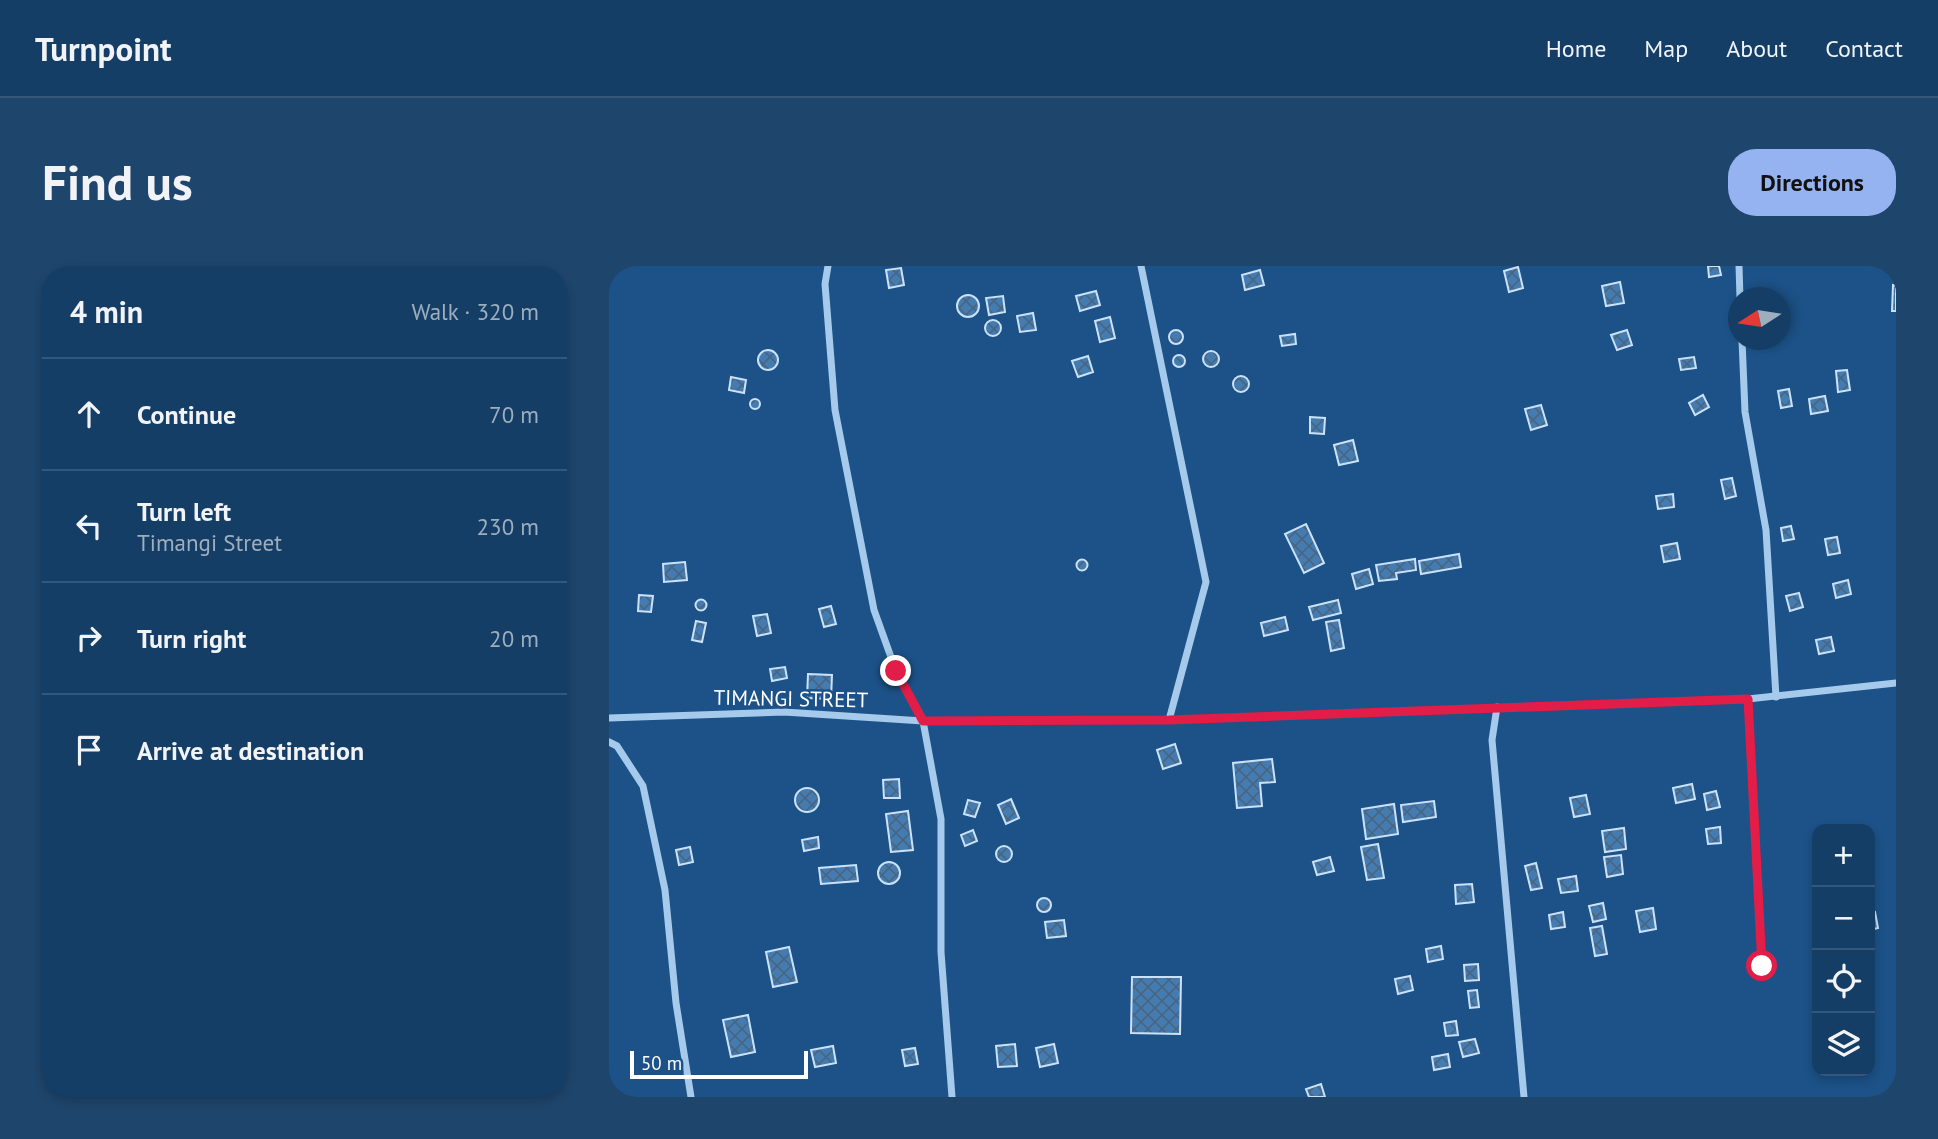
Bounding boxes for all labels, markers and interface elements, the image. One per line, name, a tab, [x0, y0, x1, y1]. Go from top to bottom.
text: Turnpoint	[35, 27, 172, 70]
text: Home	[1546, 33, 1606, 64]
text: Map	[1644, 33, 1688, 64]
text: About	[1726, 33, 1787, 64]
text: Contact	[1825, 33, 1903, 64]
button: Directions	[1728, 149, 1896, 216]
text: Find us	[42, 150, 193, 214]
north arrow	[1728, 287, 1791, 350]
text: 4 min	[70, 292, 143, 331]
text: Walk · 320 m	[412, 297, 539, 326]
icon: ahead	[70, 395, 108, 433]
text: Continue	[137, 398, 236, 431]
text: 70 m	[489, 400, 539, 429]
text: Turn left	[137, 495, 231, 528]
icon: left	[70, 507, 108, 545]
text: 230 m	[477, 512, 539, 541]
text: Timangi Street	[137, 528, 282, 557]
icon: right	[70, 619, 108, 657]
text: Turn right	[137, 622, 246, 655]
text: 20 m	[489, 624, 539, 653]
route end	[880, 655, 911, 686]
street label: TIMANGI STREET	[713, 684, 869, 713]
icon: arrive	[70, 731, 108, 769]
text: Arrive at destination	[137, 734, 364, 767]
map controls	[1812, 824, 1875, 1076]
button: +	[1812, 824, 1875, 887]
button: −	[1812, 887, 1875, 950]
route start	[1746, 950, 1777, 981]
button: locate	[1812, 950, 1875, 1013]
button: layers	[1812, 1013, 1875, 1076]
scale bar	[630, 1048, 809, 1080]
text: 50 m	[641, 1051, 682, 1075]

